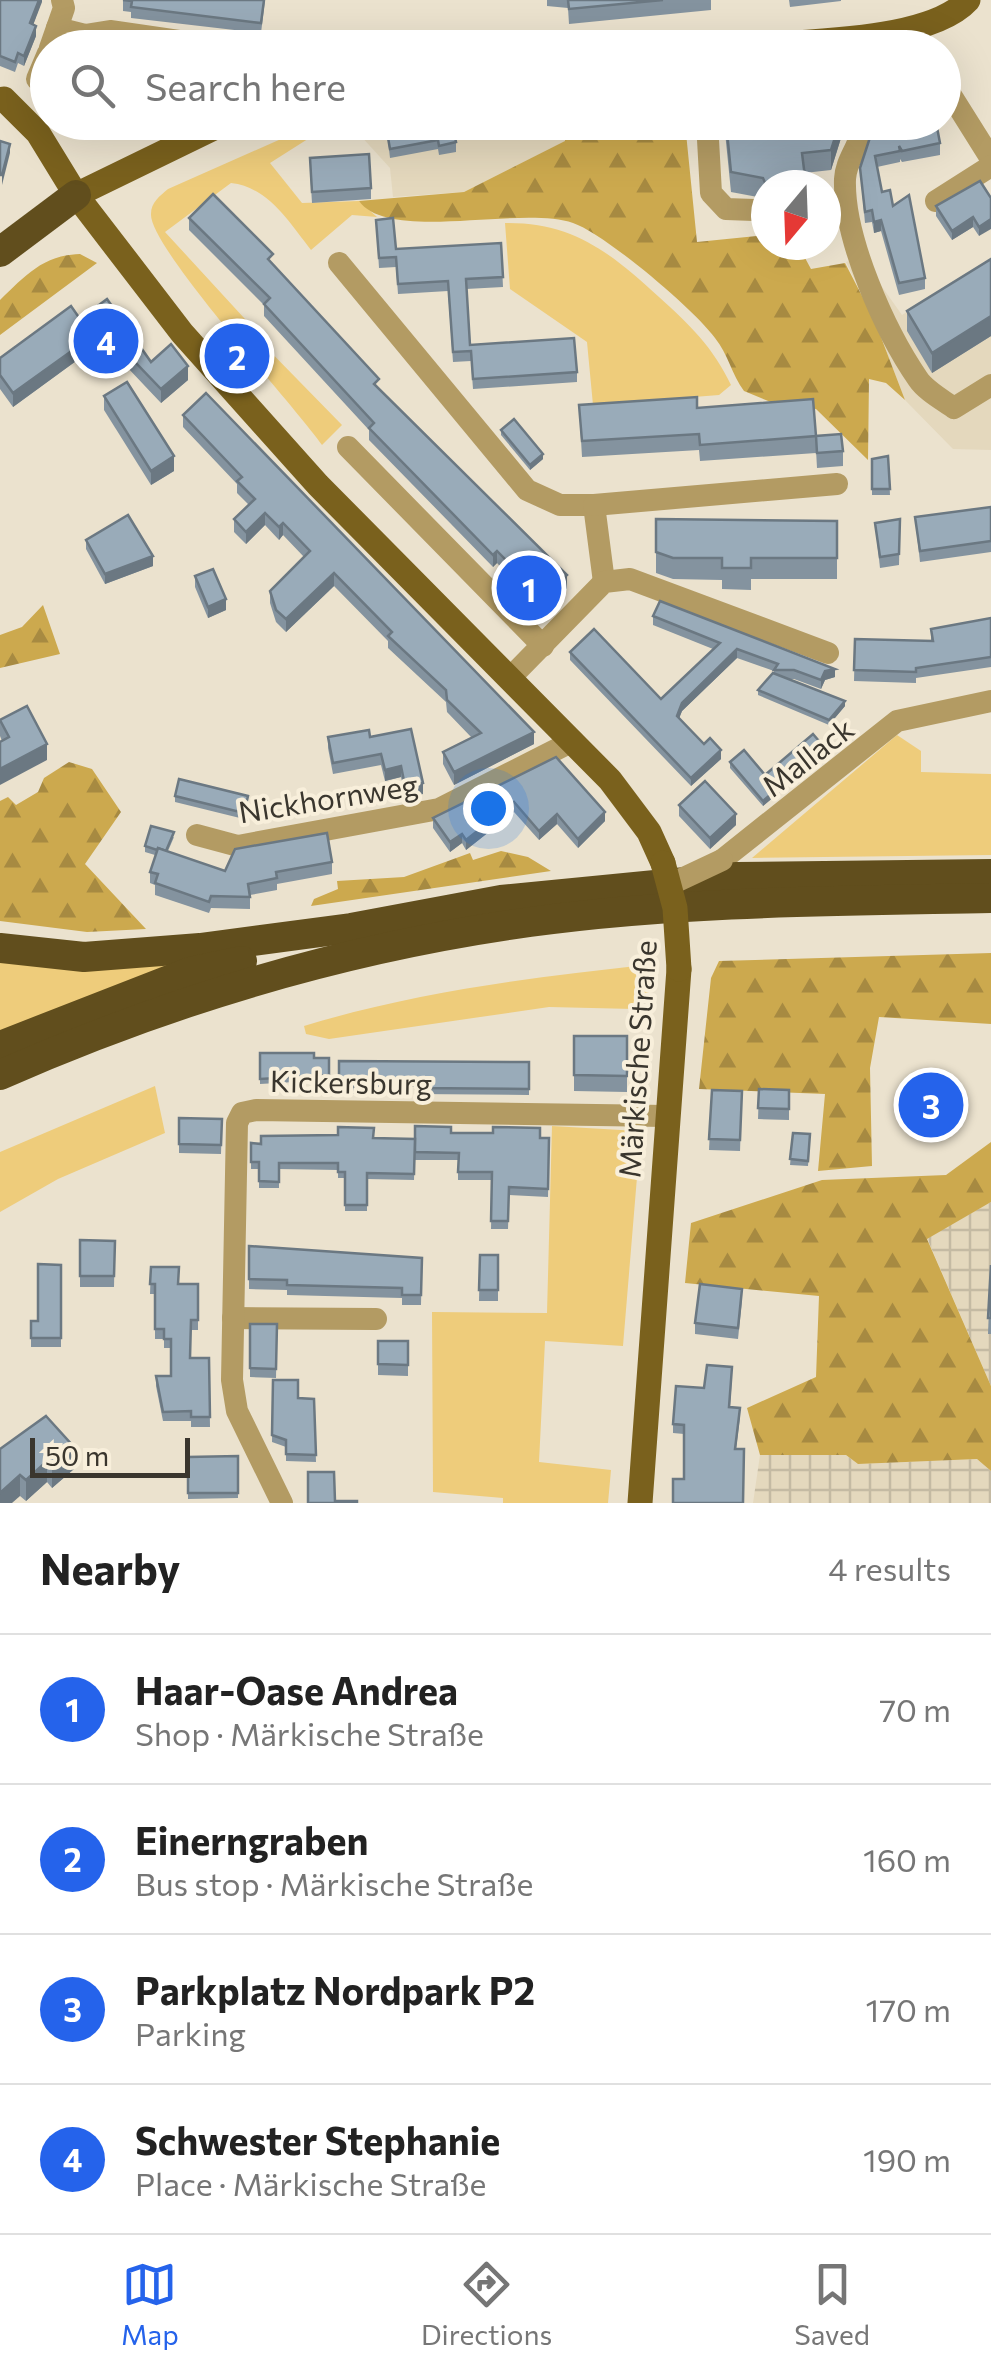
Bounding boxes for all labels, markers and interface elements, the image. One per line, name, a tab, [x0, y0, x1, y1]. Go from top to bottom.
search box	[30, 30, 961, 140]
icon: search	[65, 58, 120, 113]
text: Search here	[145, 62, 346, 109]
north arrow	[751, 170, 841, 260]
pin: 4	[74, 304, 138, 378]
pin: 2	[204, 318, 270, 394]
pin: 1	[496, 550, 562, 626]
street label: Mallack	[754, 709, 860, 803]
street label: Nickhornweg	[236, 765, 420, 829]
your location	[463, 783, 514, 834]
street label: Märkische Straße	[609, 939, 663, 1179]
street label: Kickersburg	[270, 1061, 432, 1101]
pin: 3	[898, 1068, 964, 1142]
scale bar	[30, 1433, 190, 1478]
text: 50 m	[45, 1438, 109, 1472]
text: Nearby	[40, 1542, 180, 1594]
text: 4 results	[828, 1548, 951, 1588]
text: Haar-Oase Andrea	[135, 1666, 458, 1713]
text: 1	[65, 1689, 80, 1729]
text: 70 m	[879, 1689, 951, 1729]
text: Shop · Märkische Straße	[135, 1713, 484, 1753]
text: Einerngraben	[135, 1816, 369, 1863]
text: 2	[63, 1839, 82, 1879]
text: 160 m	[863, 1839, 951, 1879]
text: Bus stop · Märkische Straße	[135, 1863, 533, 1903]
text: Parkplatz Nordpark P2	[135, 1966, 535, 2013]
text: 3	[63, 1989, 82, 2029]
text: 170 m	[866, 1989, 951, 2029]
text: Parking	[135, 2013, 246, 2053]
text: Schwester Stephanie	[135, 2116, 500, 2163]
text: 4	[63, 2139, 82, 2179]
text: 190 m	[863, 2139, 951, 2179]
text: Place · Märkische Straße	[135, 2163, 487, 2203]
tab: Map	[121, 2257, 179, 2351]
tab: Directions	[421, 2257, 552, 2351]
tab: Saved	[794, 2257, 870, 2351]

